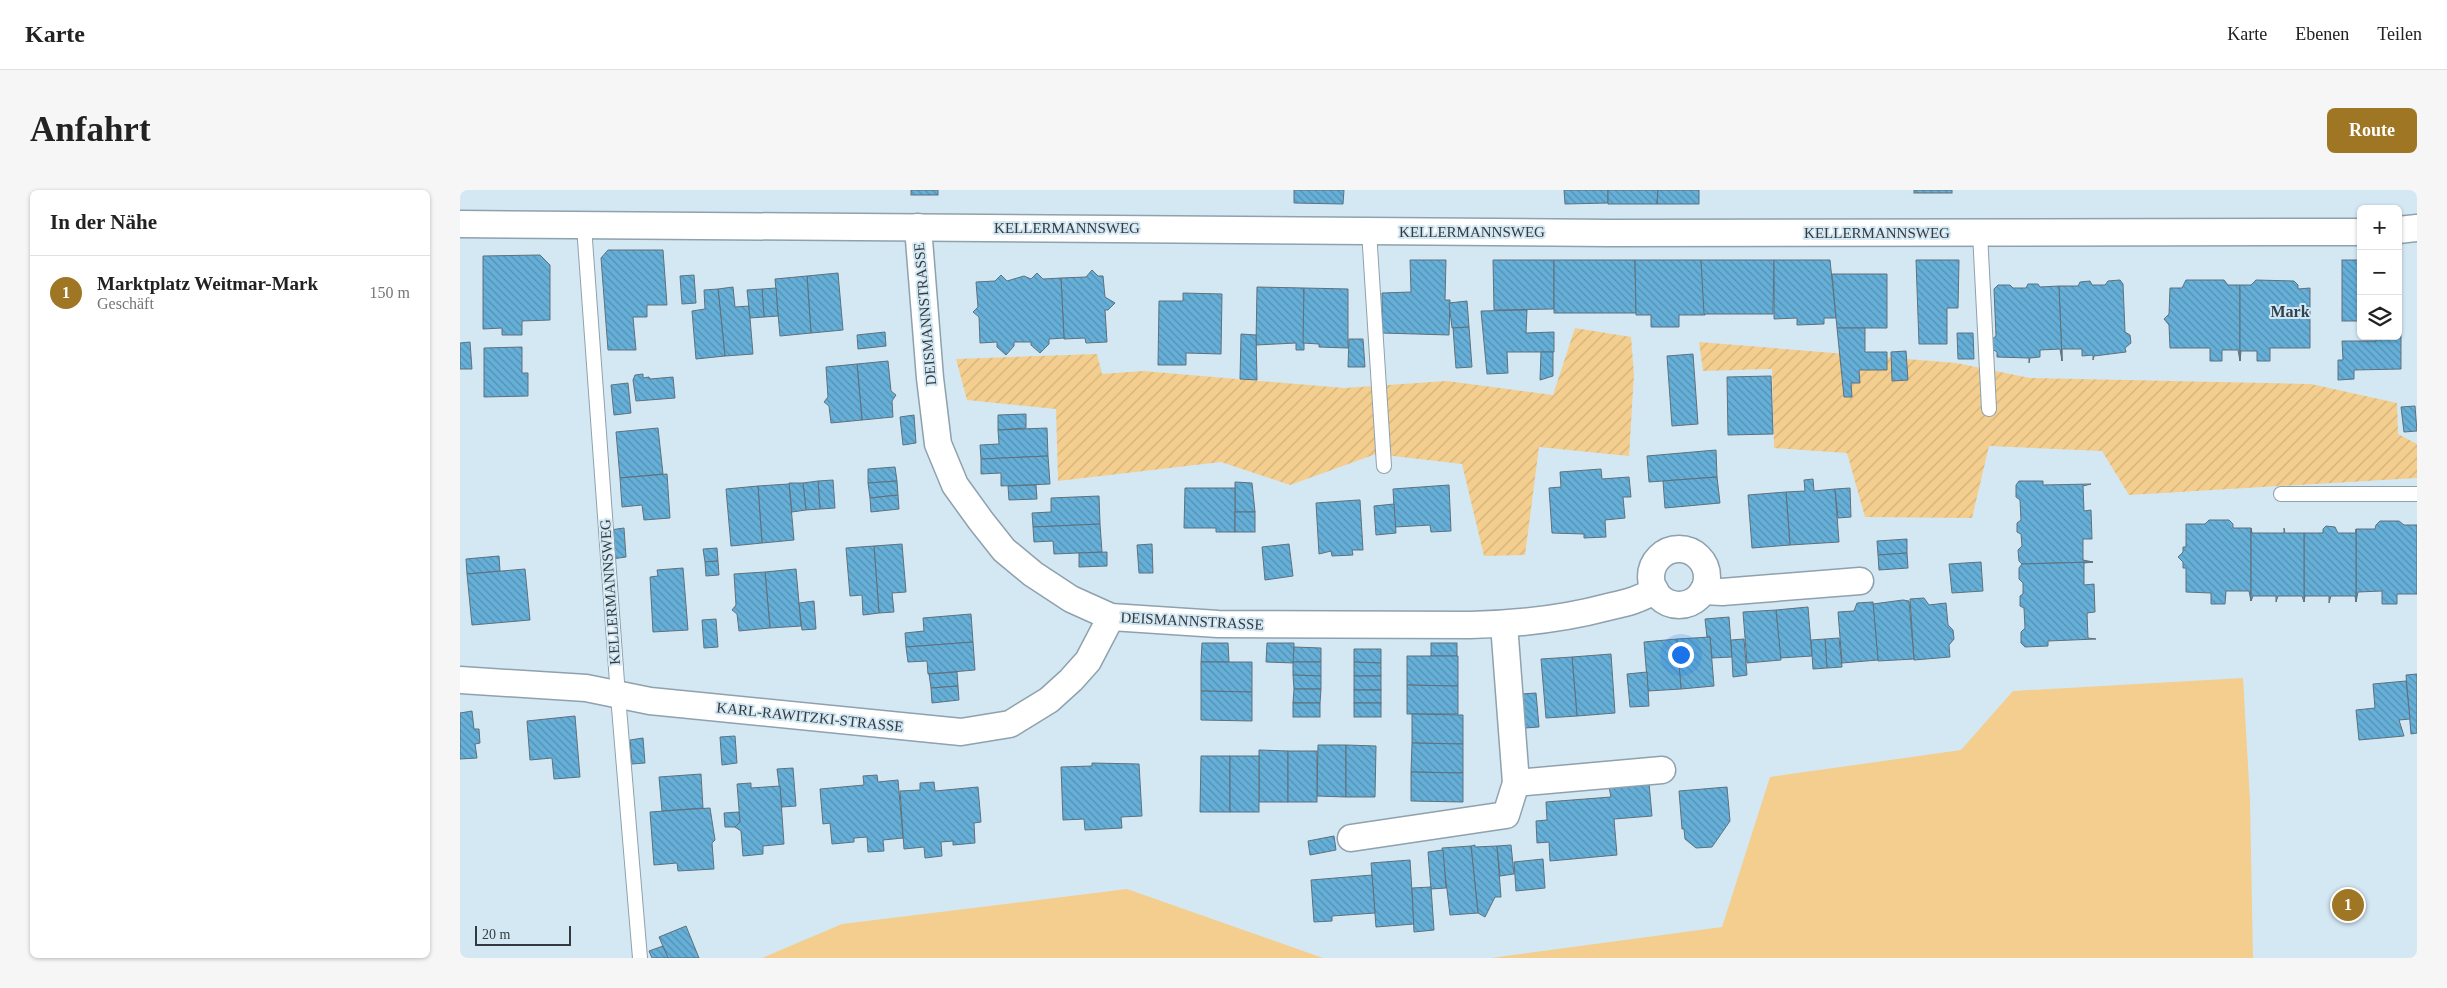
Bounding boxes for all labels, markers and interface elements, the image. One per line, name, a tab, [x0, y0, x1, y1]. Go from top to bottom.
text: Karte	[25, 21, 85, 47]
text: Karte	[2227, 24, 2267, 44]
text: Ebenen	[2295, 24, 2349, 44]
text: Teilen	[2377, 24, 2422, 44]
button: Route	[2327, 108, 2417, 153]
text: Anfahrt	[30, 110, 151, 149]
map controls	[2357, 205, 2402, 340]
button: +	[2357, 205, 2402, 250]
text: In der Nähe	[50, 210, 157, 234]
street label: KELLERMANNSWEG	[994, 220, 1140, 236]
street label: KELLERMANNSWEG	[1399, 224, 1545, 240]
street label: KELLERMANNSWEG	[1804, 225, 1950, 241]
street label: DEISMANNSTRASSE	[911, 242, 939, 386]
button: −	[2357, 250, 2402, 295]
text: Marktplatz Weitmar-Mark	[97, 273, 318, 294]
text: 1	[62, 284, 70, 301]
text: 150 m	[370, 284, 410, 301]
text: Geschäft	[97, 295, 154, 312]
button: layers	[2357, 295, 2402, 340]
district label: Mark	[2270, 303, 2310, 320]
street label: KELLERMANNSWEG	[597, 519, 623, 665]
street label: DEISMANNSTRASSE	[1120, 609, 1264, 633]
your location	[1668, 642, 1694, 668]
street label: KARL-RAWITZKI-STRASSE	[716, 699, 904, 735]
pin: 1	[2332, 886, 2364, 924]
scale bar	[475, 923, 571, 946]
text: 20 m	[482, 927, 510, 942]

